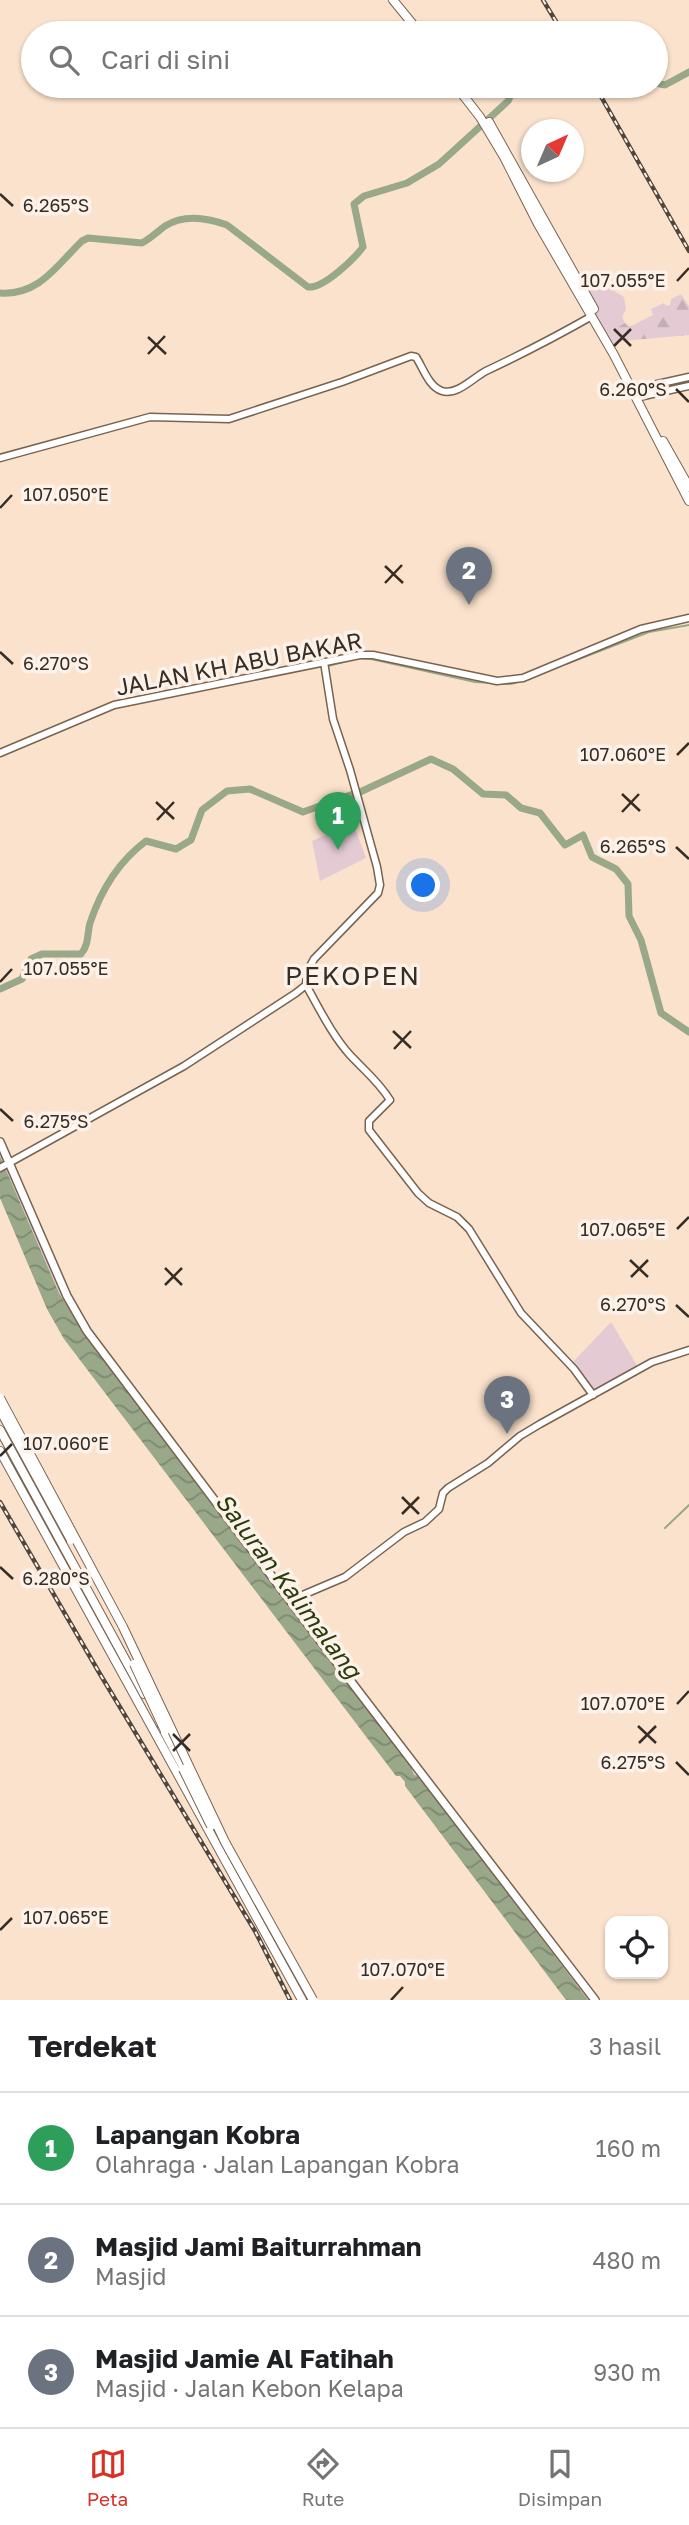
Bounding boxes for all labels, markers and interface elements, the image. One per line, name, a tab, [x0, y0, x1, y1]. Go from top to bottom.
search box	[21, 21, 668, 98]
icon: search	[45, 41, 83, 79]
text: Cari di sini	[101, 44, 230, 75]
north arrow	[521, 119, 584, 182]
text: 6.265°S	[23, 194, 89, 216]
text: 107.055°E	[581, 269, 665, 291]
text: 6.260°S	[599, 378, 667, 400]
text: 107.050°E	[23, 483, 109, 505]
pin: 2	[446, 547, 492, 605]
street label: JALAN KH ABU BAKAR	[113, 625, 364, 701]
text: 6.270°S	[23, 652, 89, 674]
text: 107.060°E	[580, 743, 666, 765]
pin: 1	[315, 792, 361, 850]
text: 6.265°S	[600, 835, 666, 857]
your location	[406, 868, 440, 902]
text: 107.055°E	[24, 957, 108, 979]
district label: PEKOPEN	[285, 960, 421, 991]
text: 6.275°S	[23, 1110, 89, 1132]
text: 107.065°E	[580, 1218, 666, 1240]
text: 6.270°S	[600, 1293, 666, 1315]
pin: 3	[484, 1376, 530, 1434]
text: 107.060°E	[23, 1432, 109, 1454]
water label: Saluran Kalimalang	[209, 1487, 370, 1686]
text: 6.280°S	[22, 1567, 90, 1589]
text: 107.070°E	[581, 1692, 665, 1714]
text: 6.275°S	[600, 1751, 666, 1773]
text: 107.065°E	[23, 1906, 109, 1928]
map controls	[605, 1916, 668, 1979]
button: locate	[605, 1916, 668, 1979]
text: 107.070°E	[361, 1958, 445, 1980]
text: Terdekat	[28, 2028, 157, 2064]
text: 3 hasil	[589, 2032, 661, 2060]
text: Lapangan Kobra	[95, 2119, 300, 2150]
text: 1	[45, 2134, 57, 2162]
text: 160 m	[596, 2134, 661, 2162]
text: Olahraga · Jalan Lapangan Kobra	[95, 2150, 460, 2178]
text: Masjid Jami Baiturrahman	[95, 2231, 421, 2262]
text: 2	[44, 2246, 58, 2274]
text: 480 m	[593, 2246, 661, 2274]
text: Masjid	[95, 2262, 166, 2290]
text: Masjid Jamie Al Fatihah	[95, 2343, 394, 2374]
text: 3	[44, 2358, 58, 2386]
text: 930 m	[593, 2358, 661, 2386]
text: Masjid · Jalan Kebon Kelapa	[95, 2374, 404, 2402]
tab: Peta	[87, 2445, 128, 2510]
tab: Rute	[302, 2445, 344, 2510]
tab: Disimpan	[518, 2445, 602, 2510]

